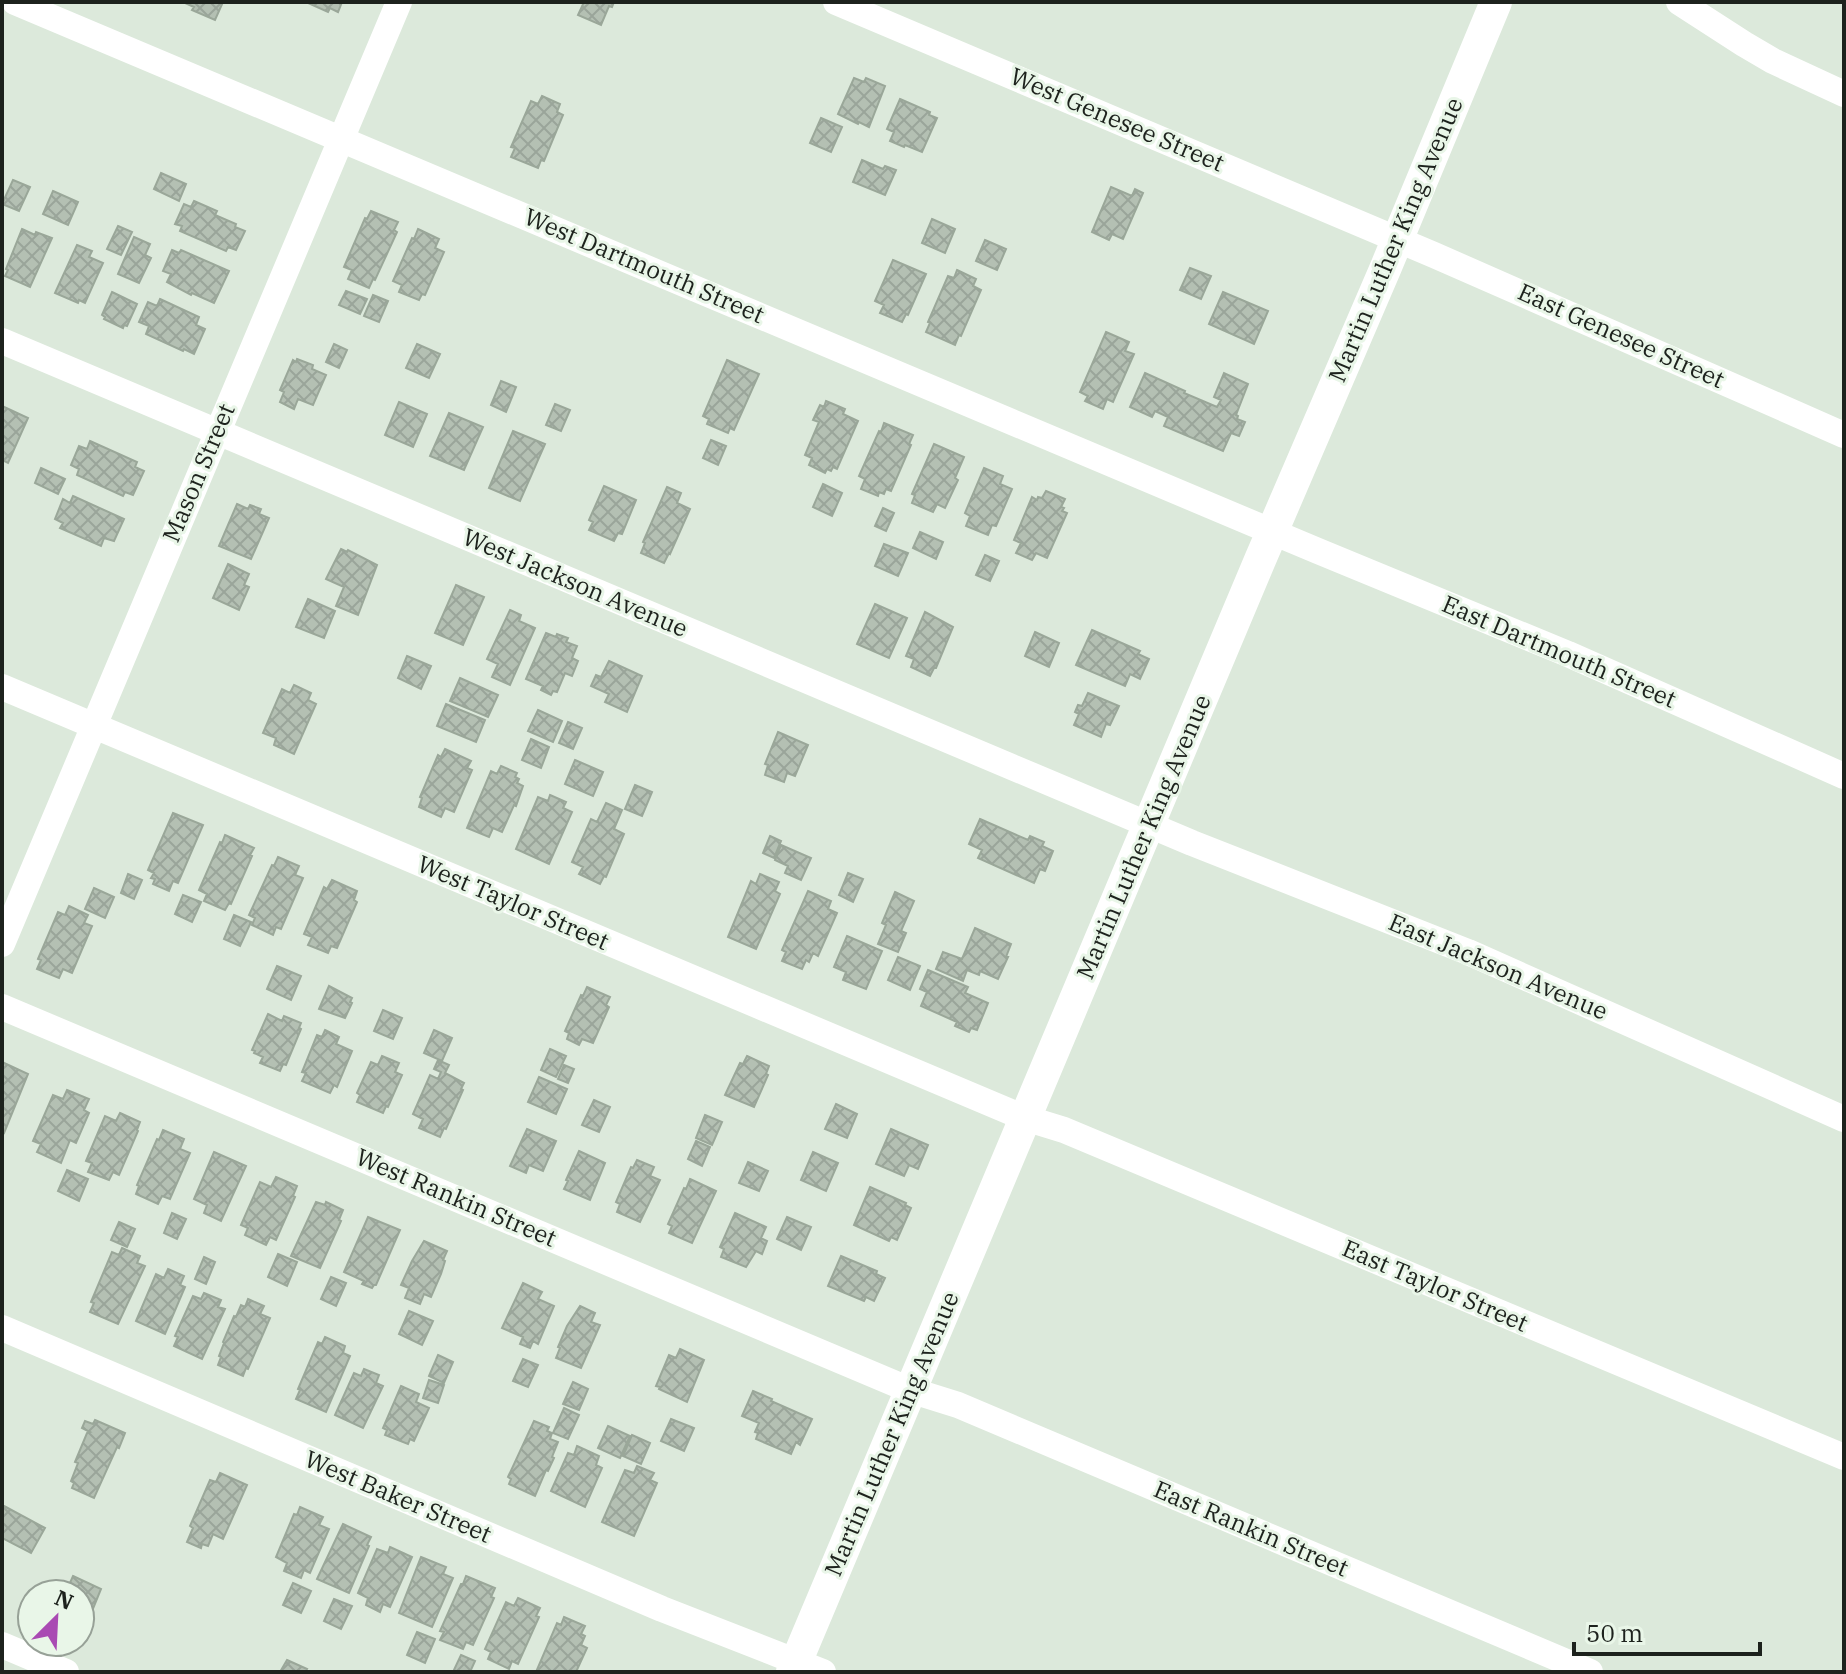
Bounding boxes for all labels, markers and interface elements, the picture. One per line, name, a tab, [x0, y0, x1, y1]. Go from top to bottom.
street label: West Genesee Street	[1006, 60, 1229, 179]
street label: Martin Luther King Avenue	[1321, 92, 1470, 387]
street label: West Dartmouth Street	[520, 200, 769, 330]
street label: East Genesee Street	[1513, 275, 1730, 395]
street label: Mason Street	[155, 398, 242, 547]
street label: West Jackson Avenue	[458, 520, 693, 644]
street label: East Dartmouth Street	[1438, 587, 1681, 715]
street label: Martin Luther King Avenue	[1069, 689, 1218, 984]
street label: West Taylor Street	[413, 847, 614, 957]
street label: East Jackson Avenue	[1384, 905, 1613, 1027]
street label: West Rankin Street	[351, 1140, 562, 1254]
street label: East Taylor Street	[1338, 1232, 1533, 1339]
street label: Martin Luther King Avenue	[817, 1286, 966, 1581]
street label: West Baker Street	[300, 1442, 497, 1550]
street label: East Rankin Street	[1149, 1473, 1354, 1584]
north arrow	[16, 1578, 96, 1658]
text: N	[50, 1582, 78, 1616]
scale bar	[1574, 1606, 1760, 1656]
text: 50 m	[1586, 1617, 1643, 1649]

